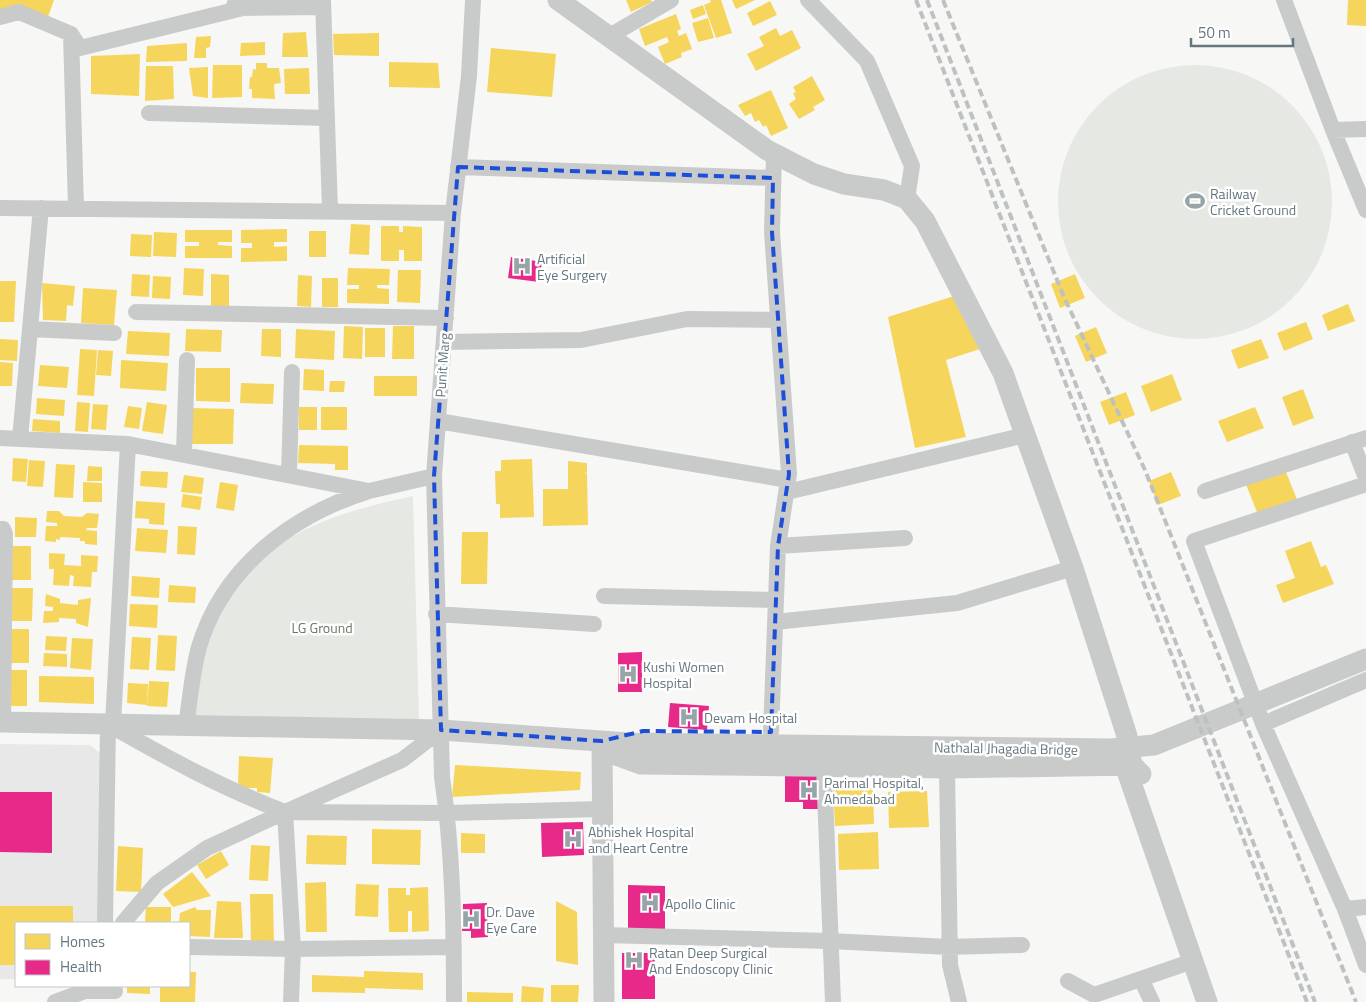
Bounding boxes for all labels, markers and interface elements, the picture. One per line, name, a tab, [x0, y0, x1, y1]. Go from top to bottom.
scale bar	[1191, 15, 1294, 47]
text: 50 m	[1198, 21, 1231, 44]
place label: Railway Cricket Ground	[1210, 183, 1296, 220]
sports icon: Railway Cricket Ground	[1184, 190, 1206, 212]
place label: Artificial Eye Surgery	[537, 248, 607, 285]
hospital icon: Artificial Eye Surgery	[511, 255, 533, 277]
street label: Punit Marg	[429, 332, 455, 398]
park label: LG Ground	[291, 617, 353, 638]
place label: Kushi Women Hospital	[643, 656, 724, 693]
hospital icon: Kushi Women Hospital	[617, 663, 639, 685]
hospital icon: Devam Hospital	[678, 706, 700, 728]
place label: Devam Hospital	[704, 707, 797, 728]
street label: Nathalal Jhagadia Bridge	[934, 736, 1078, 760]
place label: Parimal Hospital, Ahmedabad	[824, 772, 924, 809]
hospital icon: Parimal Hospital, Ahmedabad	[798, 779, 820, 801]
place label: Abhishek Hospital and Heart Centre	[588, 821, 694, 858]
hospital icon: Abhishek Hospital and Heart Centre	[562, 828, 584, 850]
hospital icon: Apollo Clinic	[639, 892, 661, 914]
place label: Apollo Clinic	[665, 893, 736, 914]
place label: Dr. Dave Eye Care	[486, 901, 537, 938]
hospital icon: Dr. Dave Eye Care	[460, 908, 482, 930]
legend	[15, 922, 190, 987]
text: Homes	[60, 930, 105, 953]
place label: Ratan Deep Surgical And Endoscopy Clinic	[649, 942, 773, 979]
hospital icon: Ratan Deep Surgical And Endoscopy Clinic	[623, 949, 645, 971]
text: Health	[60, 955, 102, 978]

